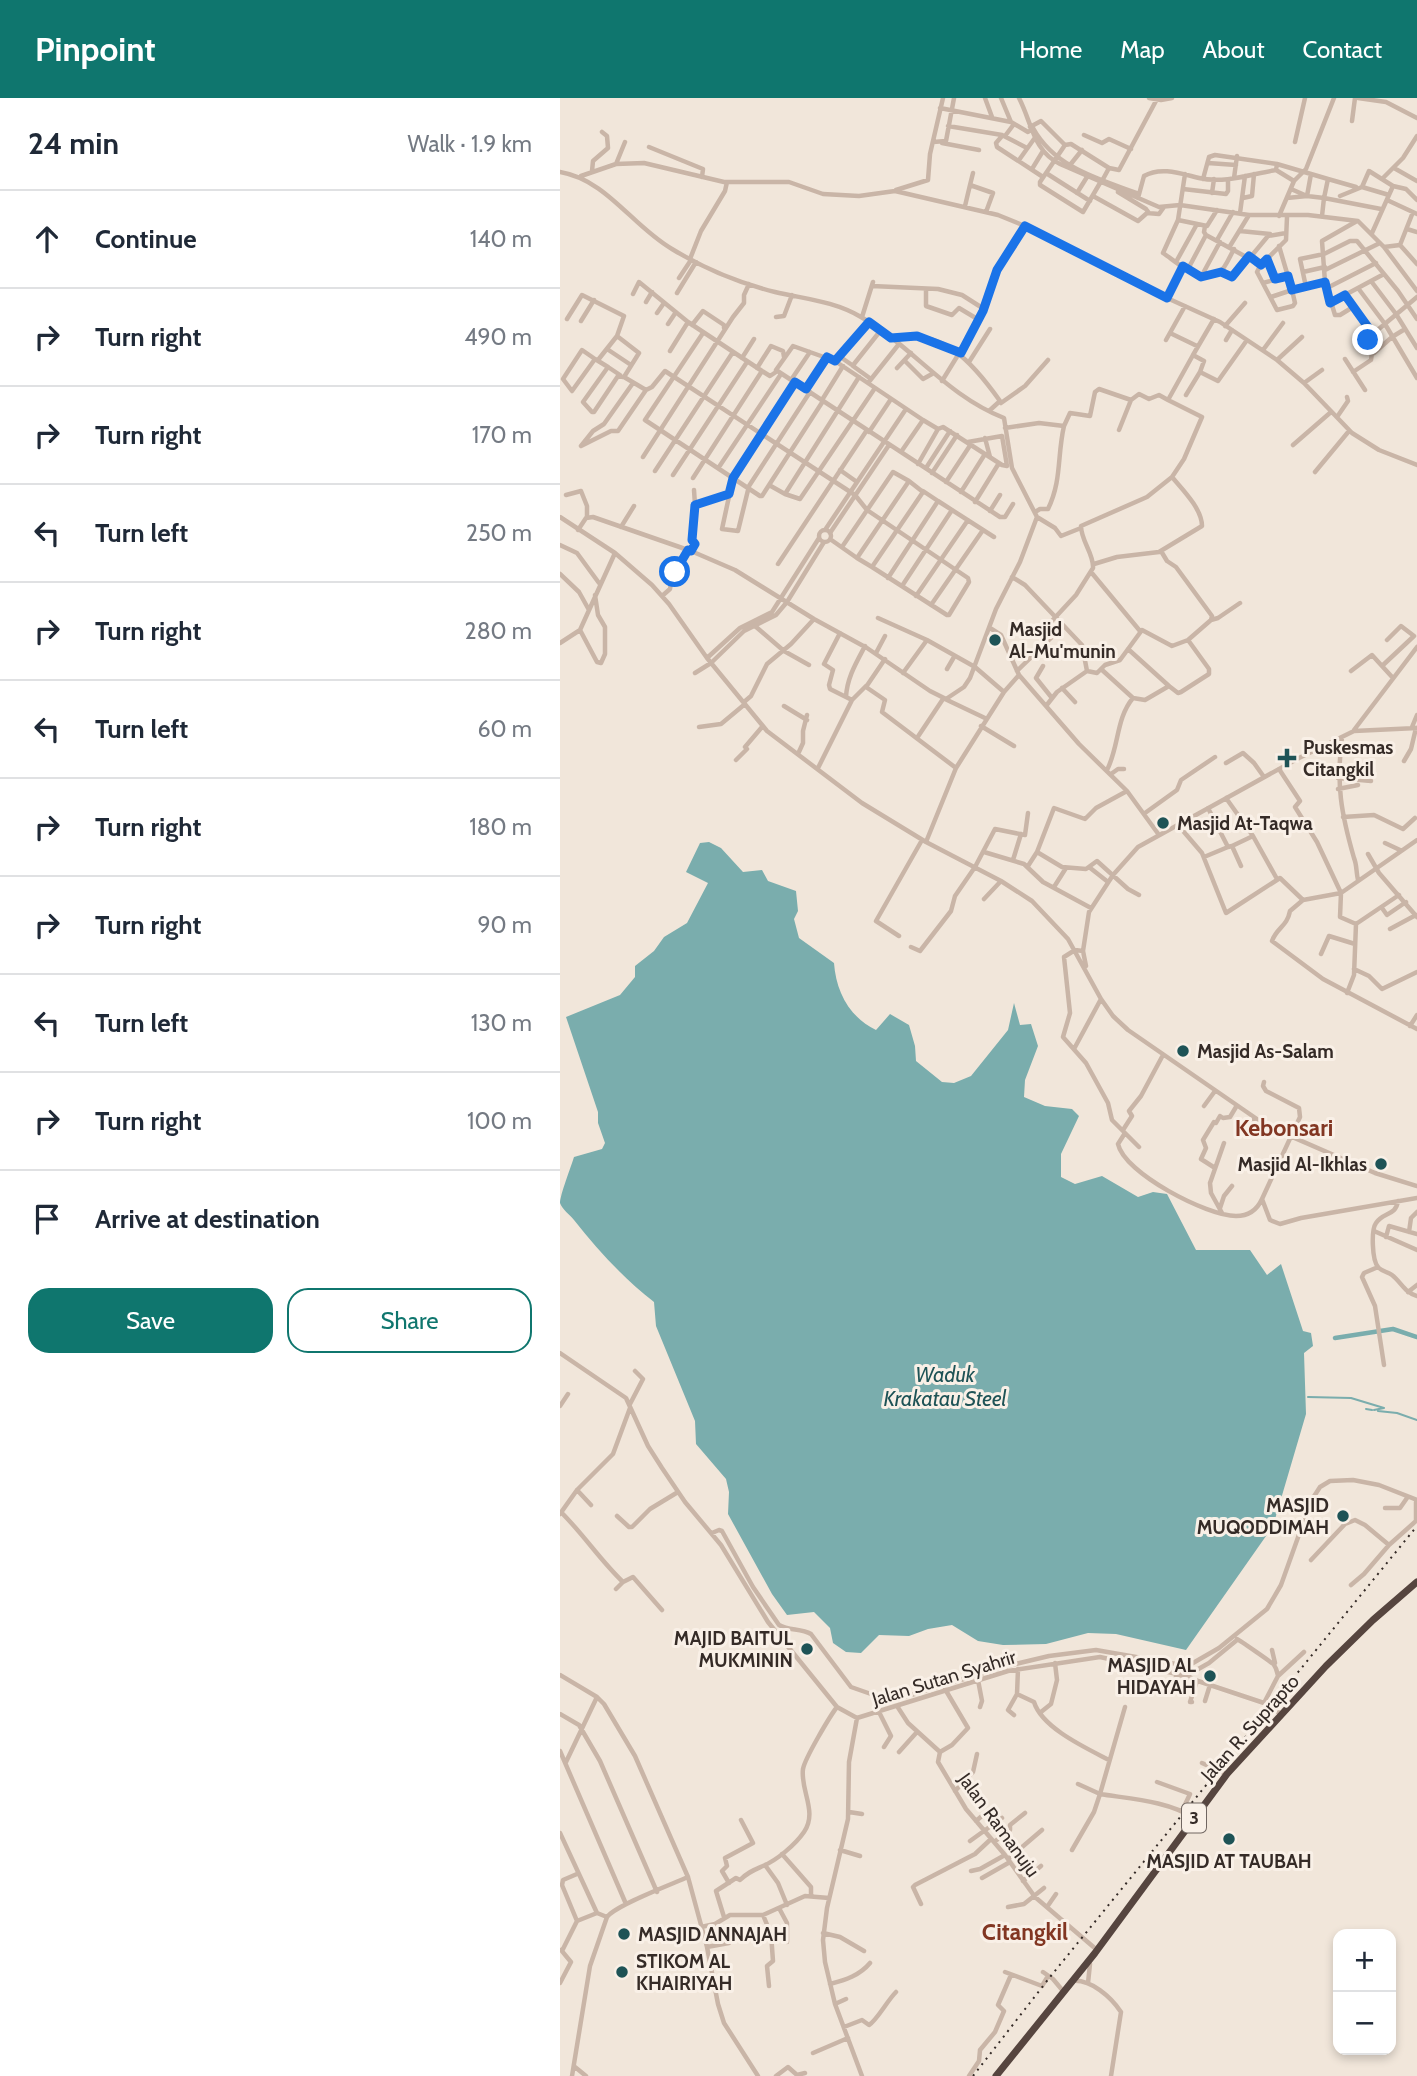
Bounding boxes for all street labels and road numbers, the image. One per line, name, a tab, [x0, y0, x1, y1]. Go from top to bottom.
street label: Jalan Sutan Syahrir	[868, 1645, 1019, 1711]
street label: Jalan R. Suprapto	[1195, 1670, 1304, 1787]
street label: Jalan Ramanuju	[953, 1768, 1044, 1882]
road number: 3	[1182, 1804, 1206, 1833]

